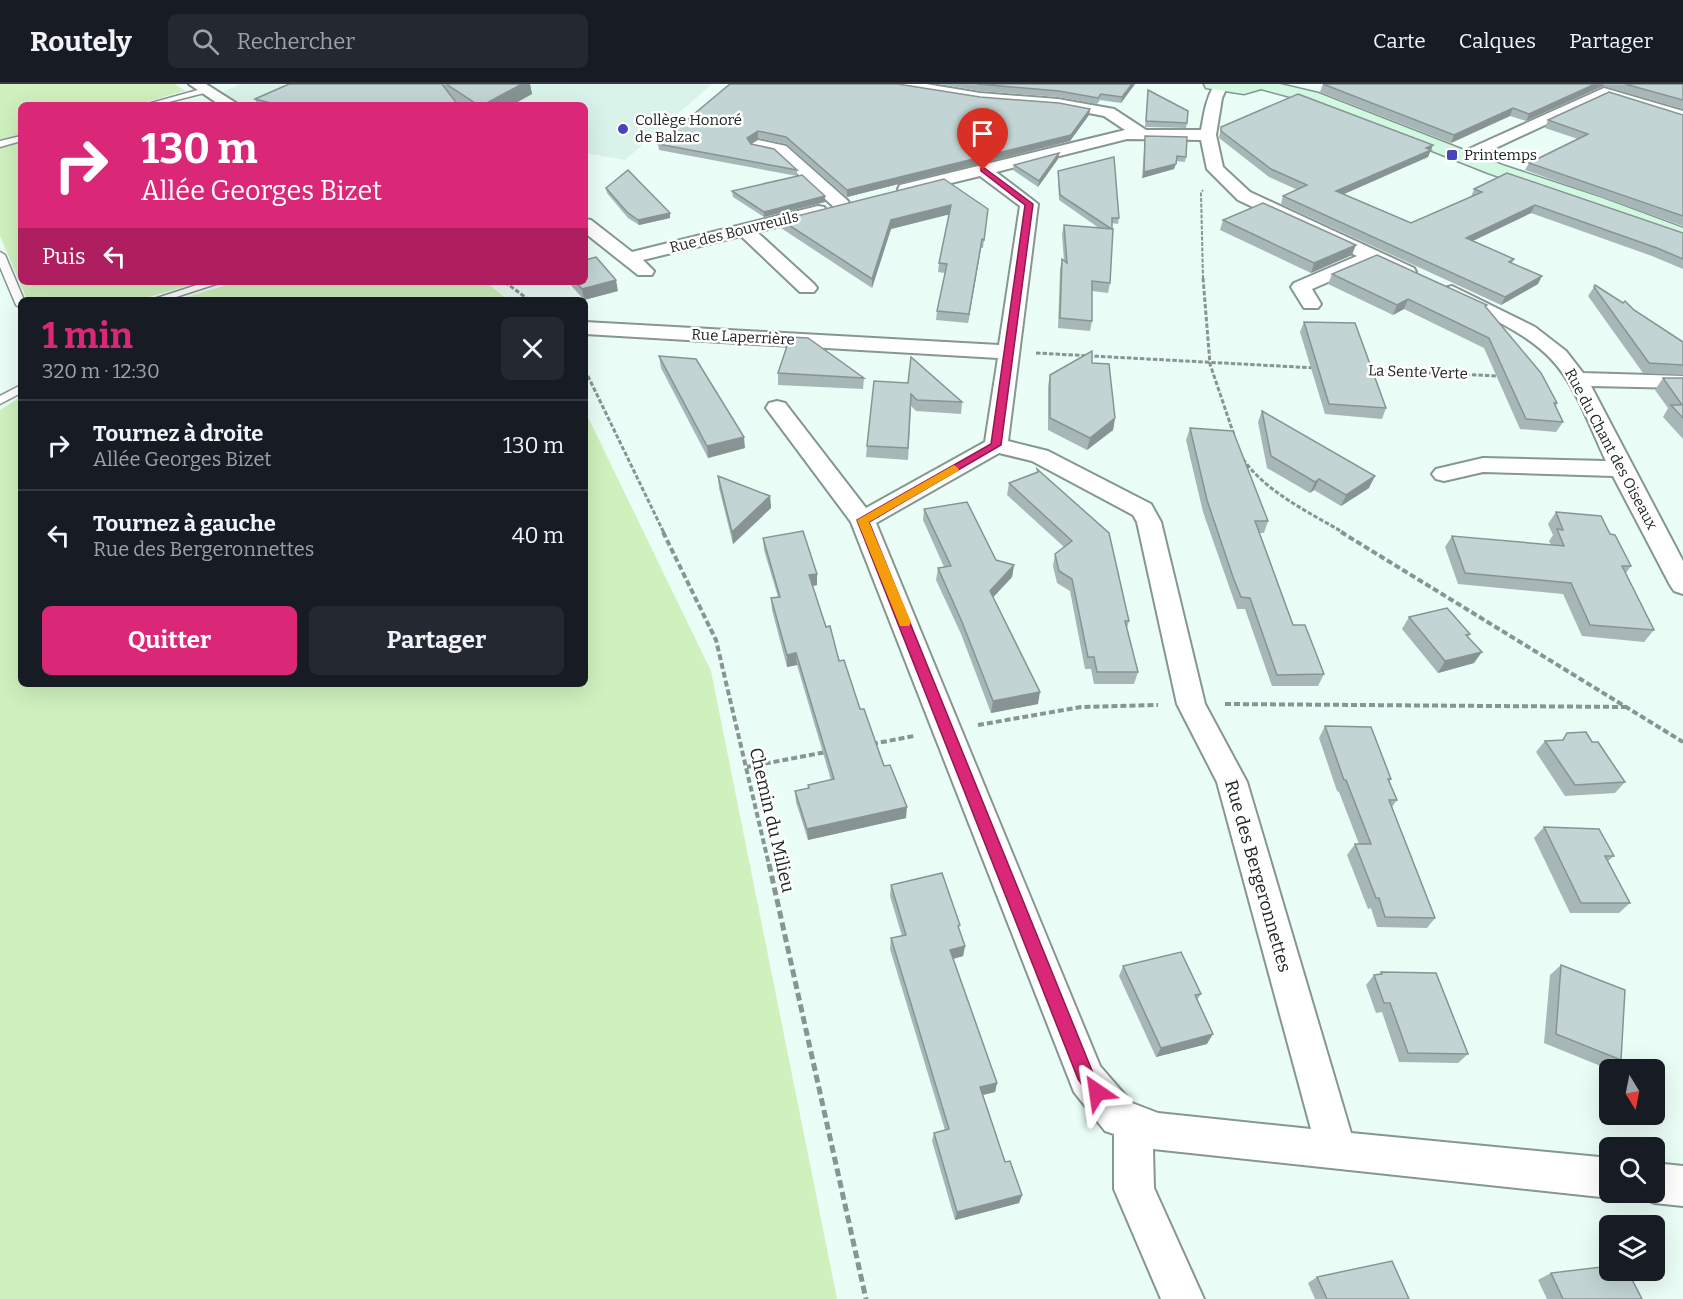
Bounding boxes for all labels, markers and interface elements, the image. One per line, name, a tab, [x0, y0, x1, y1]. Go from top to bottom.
search box	[168, 14, 588, 68]
text: Routely	[30, 25, 132, 58]
icon: search	[189, 25, 222, 58]
text: Rechercher	[237, 28, 355, 55]
text: Carte	[1373, 28, 1426, 54]
text: Calques	[1459, 28, 1536, 54]
text: Partager	[1569, 28, 1653, 54]
pin	[957, 108, 1008, 170]
place label: Collège Honoré de Balzac	[635, 111, 742, 146]
icon: arrive	[966, 117, 999, 150]
marker: Collège Honoré de Balzac	[616, 122, 630, 136]
text: 130 m	[141, 124, 258, 174]
icon: right	[42, 126, 120, 204]
place label: Printemps	[1464, 146, 1537, 164]
marker: Printemps	[1445, 148, 1459, 162]
text: Allée Georges Bizet	[141, 175, 382, 207]
street label: Rue des Bouvreuils	[668, 207, 800, 257]
icon: left	[98, 240, 131, 273]
text: Puis	[42, 243, 86, 270]
text: 1 min	[42, 314, 133, 358]
button: close	[501, 317, 564, 380]
street label: Rue Laperrière	[691, 325, 795, 349]
text: 320 m · 12:30	[42, 359, 160, 383]
street label: La Sente Verte	[1368, 361, 1468, 383]
street label: Rue du Chant des Oiseaux	[1561, 365, 1661, 533]
text: Tournez à droite	[93, 420, 263, 447]
icon: right	[42, 429, 75, 462]
text: 130 m	[503, 432, 564, 459]
text: Allée Georges Bizet	[93, 447, 272, 471]
text: Tournez à gauche	[93, 510, 276, 537]
icon: left	[42, 519, 75, 552]
text: 40 m	[512, 522, 564, 549]
text: Rue des Bergeronnettes	[93, 537, 314, 561]
button: Quitter	[42, 606, 297, 675]
button: Partager	[309, 606, 564, 675]
street label: Chemin du Milieu	[745, 745, 799, 895]
street label: Rue des Bergeronnettes	[1220, 777, 1296, 975]
north arrow	[1599, 1059, 1665, 1125]
map controls	[1599, 1059, 1665, 1281]
position arrow	[1065, 1060, 1129, 1124]
button: search	[1599, 1137, 1665, 1203]
button: layers	[1599, 1215, 1665, 1281]

